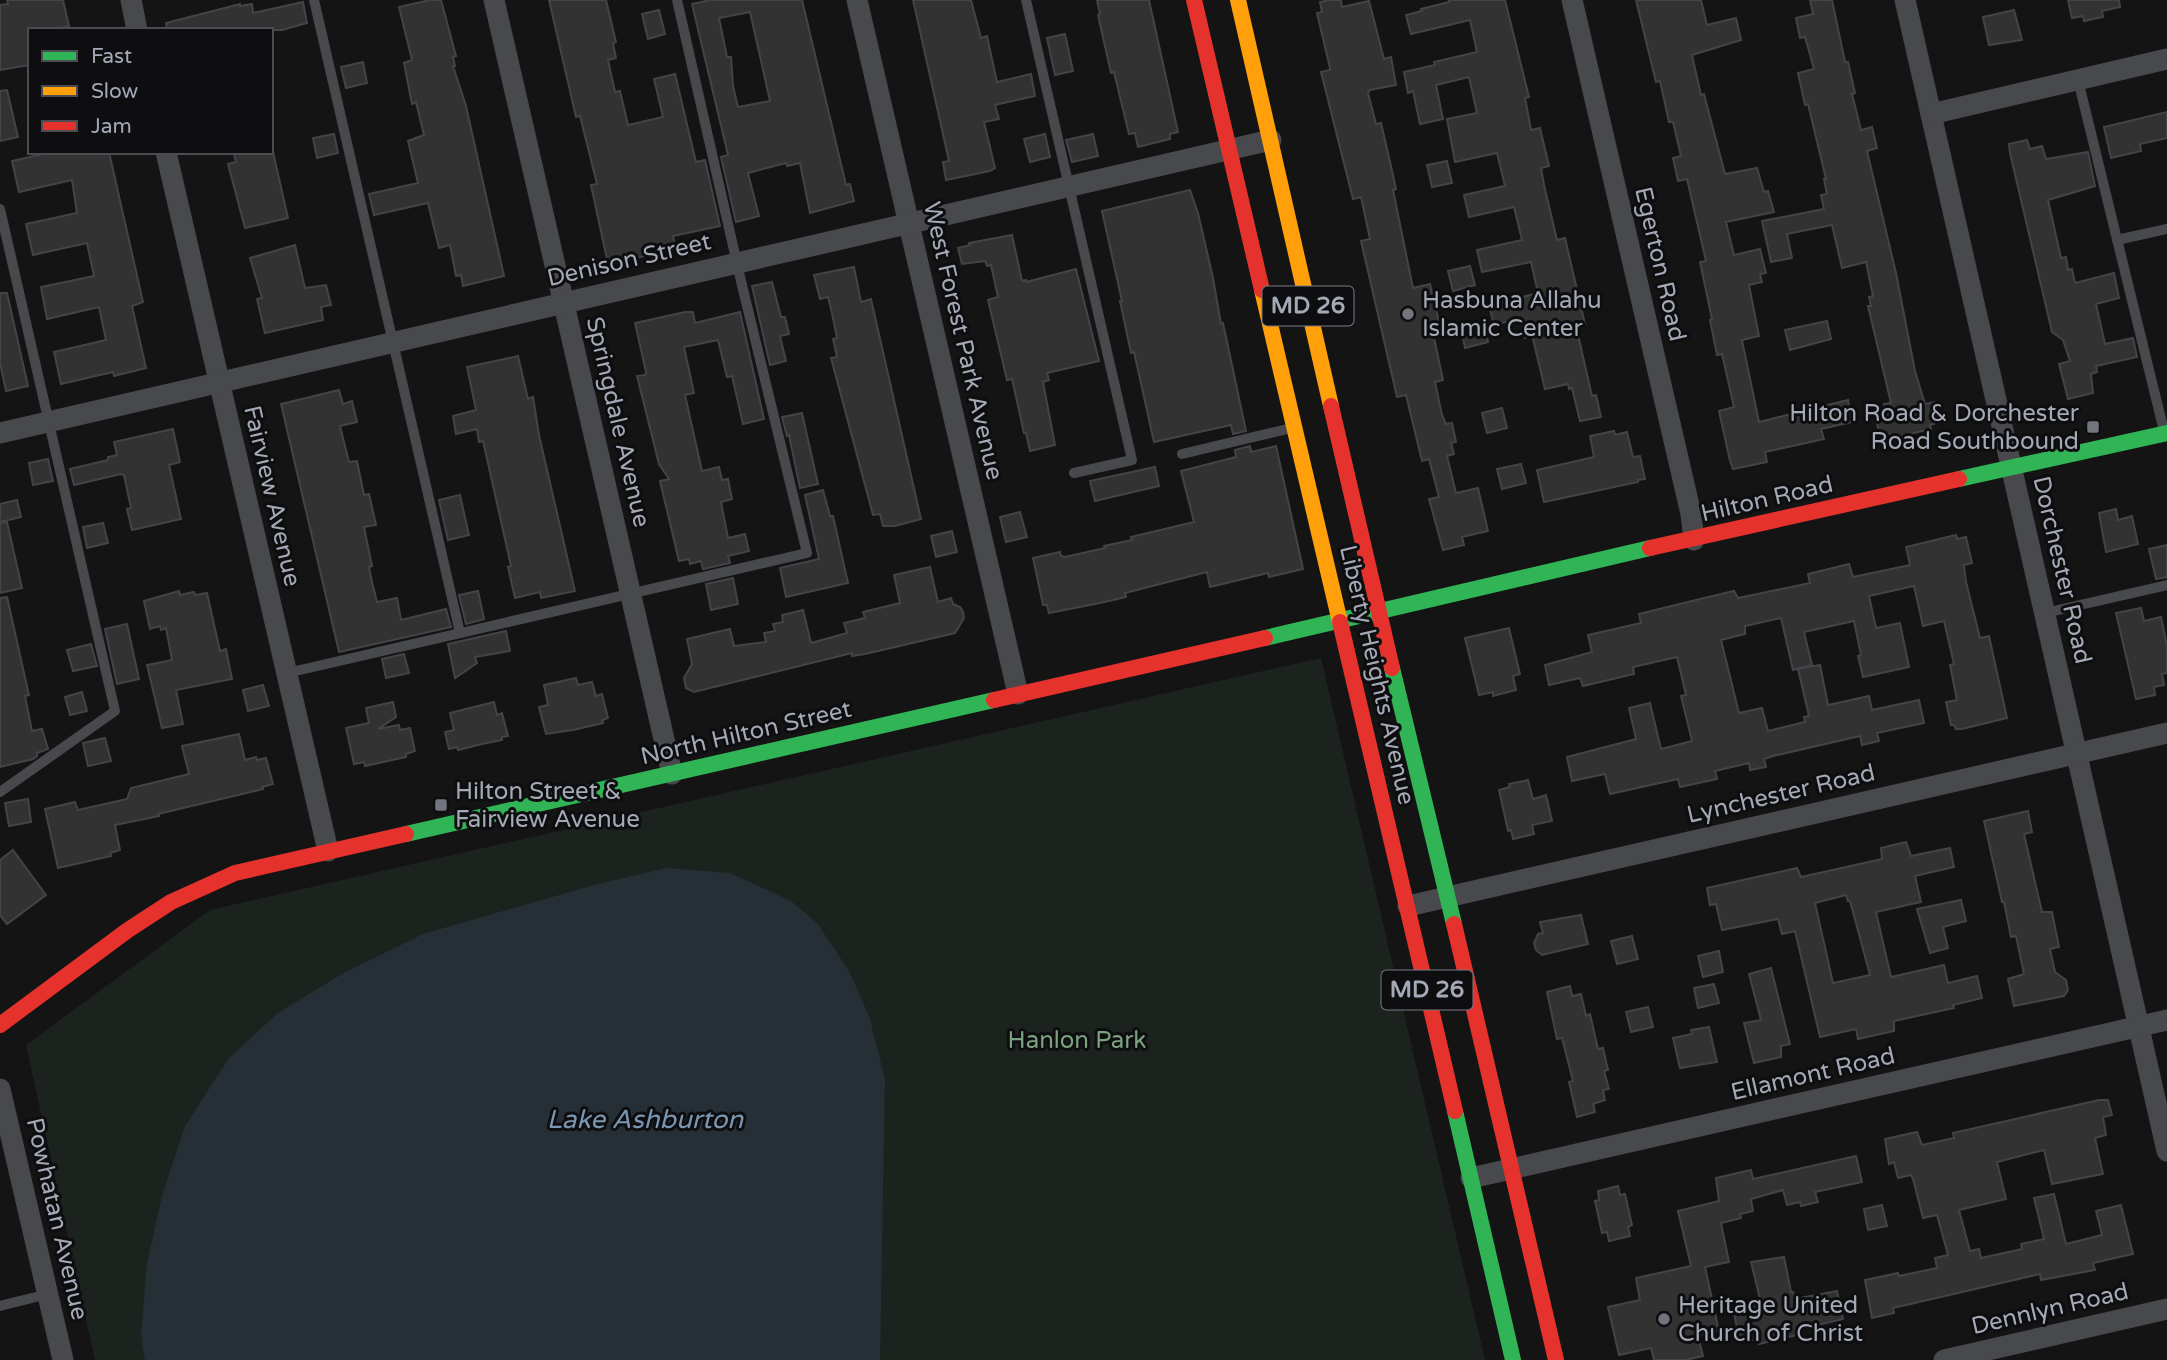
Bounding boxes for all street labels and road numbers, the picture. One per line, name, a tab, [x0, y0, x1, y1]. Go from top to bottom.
street label: Egerton Road	[1628, 184, 1692, 344]
street label: West Forest Park Avenue	[917, 199, 1009, 483]
street label: Denison Street	[544, 227, 714, 293]
road number: MD 26	[1262, 286, 1354, 326]
street label: Springdale Avenue	[580, 314, 656, 530]
street label: Fairview Avenue	[237, 403, 307, 589]
street label: Hilton Road	[1698, 470, 1836, 528]
street label: Dorchester Road	[2026, 473, 2098, 667]
street label: Liberty Heights Avenue	[1333, 542, 1421, 808]
street label: North Hilton Street	[638, 695, 854, 771]
street label: Lynchester Road	[1684, 758, 1878, 830]
road number: MD 26	[1382, 970, 1472, 1009]
street label: Ellamont Road	[1728, 1041, 1898, 1107]
street label: Powhatan Avenue	[20, 1115, 94, 1323]
street label: Dennlyn Road	[1969, 1277, 2131, 1341]

